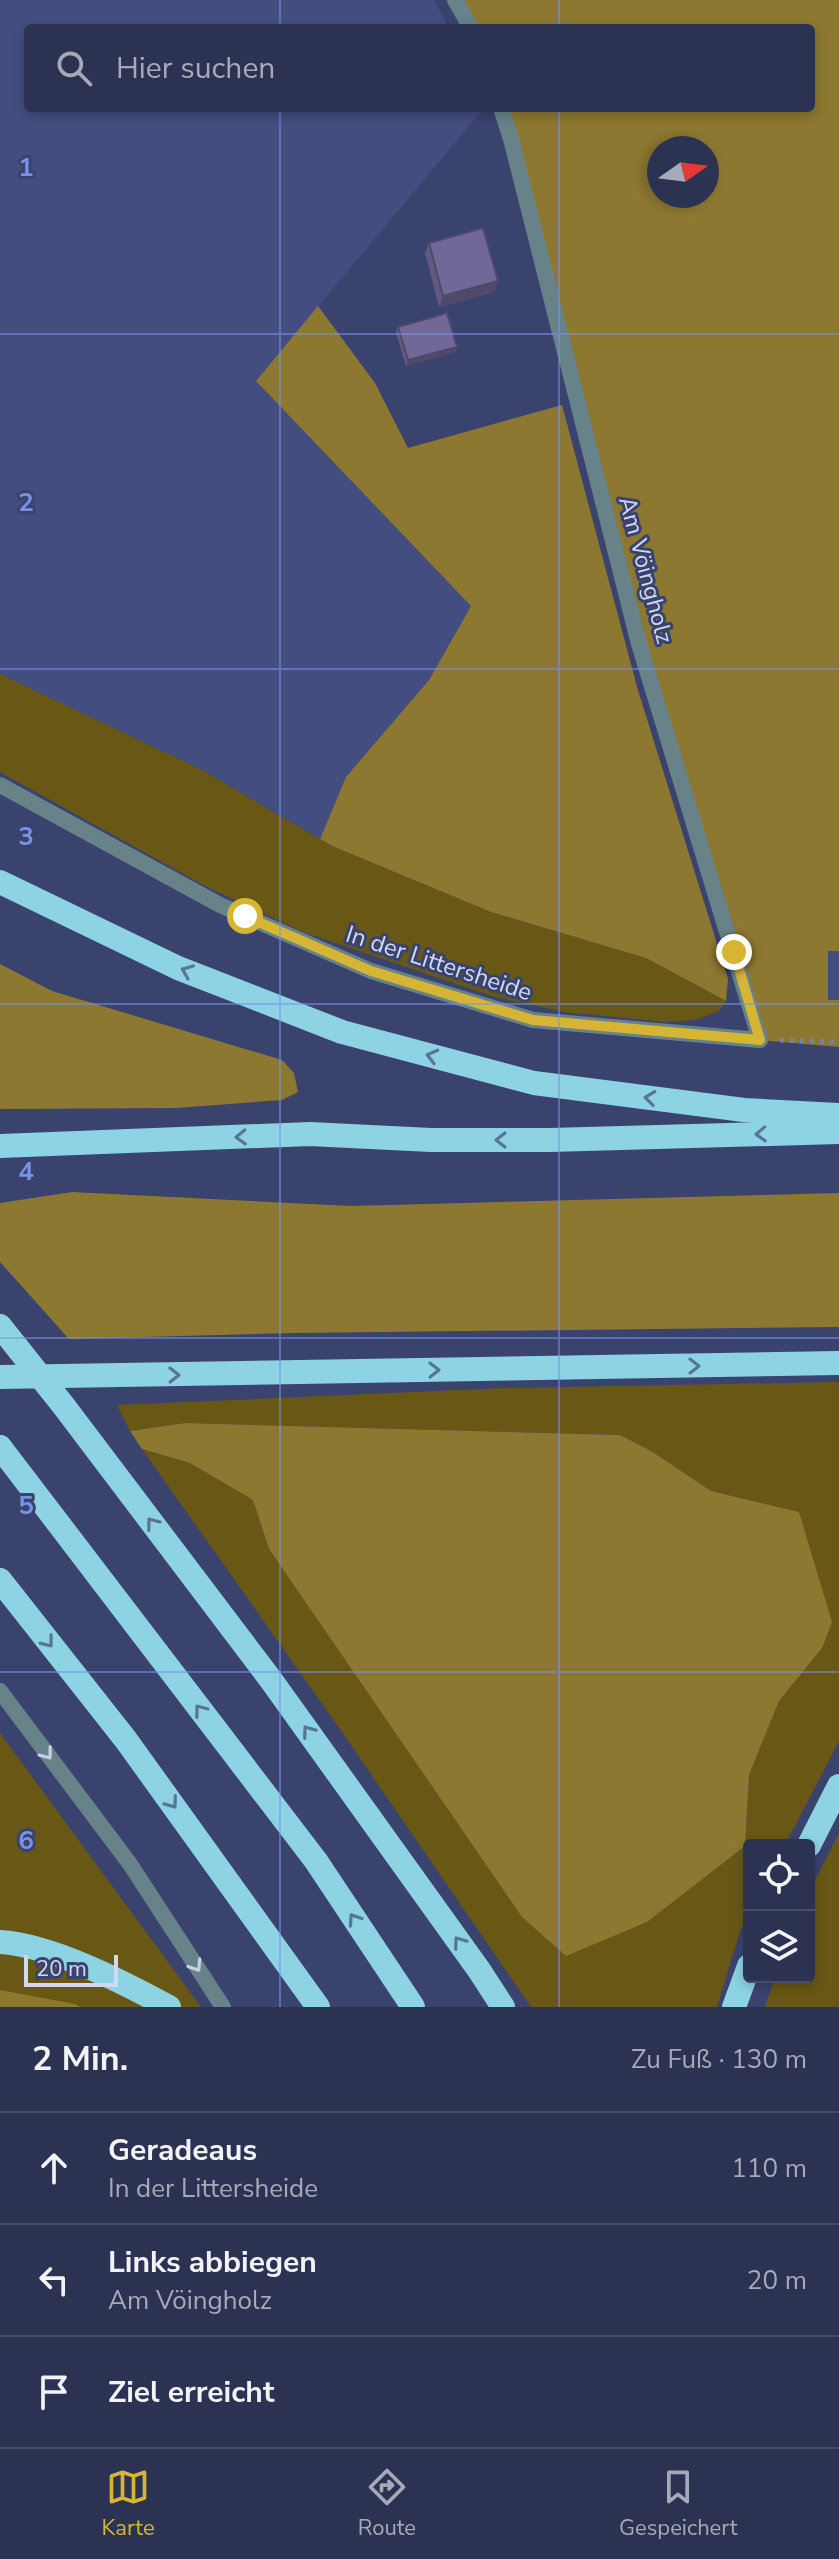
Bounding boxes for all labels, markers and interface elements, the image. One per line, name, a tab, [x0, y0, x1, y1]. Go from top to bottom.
search box	[24, 24, 815, 112]
icon: search	[52, 46, 96, 90]
text: Hier suchen	[116, 48, 275, 89]
north arrow	[647, 136, 719, 208]
text: 1	[18, 150, 34, 185]
text: 2	[18, 485, 34, 520]
street label: Am Vöingholz	[611, 493, 681, 647]
text: 3	[18, 819, 34, 854]
route start	[227, 898, 263, 934]
street label: In der Littersheide	[342, 918, 536, 1008]
route end	[716, 934, 752, 970]
one-way arrow	[180, 964, 195, 980]
one-way arrow	[425, 1049, 439, 1065]
one-way arrow	[643, 1089, 656, 1106]
one-way arrow	[754, 1126, 767, 1143]
one-way arrow	[234, 1128, 247, 1145]
one-way arrow	[494, 1131, 507, 1149]
text: 4	[18, 1154, 34, 1189]
one-way arrow	[688, 1357, 701, 1374]
one-way arrow	[428, 1361, 441, 1379]
one-way arrow	[168, 1366, 181, 1384]
text: 5	[18, 1488, 34, 1523]
one-way arrow	[147, 1517, 162, 1532]
one-way arrow	[39, 1632, 53, 1647]
one-way arrow	[196, 1704, 210, 1719]
one-way arrow	[303, 1726, 317, 1740]
one-way arrow	[37, 1745, 51, 1760]
one-way arrow	[162, 1794, 177, 1809]
text: 6	[18, 1823, 34, 1858]
map controls	[743, 1839, 815, 1983]
button: locate	[743, 1839, 815, 1911]
button: layers	[743, 1911, 815, 1983]
one-way arrow	[349, 1913, 364, 1928]
one-way arrow	[455, 1937, 469, 1951]
scale bar	[24, 1951, 118, 1987]
text: 20 m	[36, 1954, 87, 1984]
one-way arrow	[187, 1958, 202, 1972]
text: 2 Min.	[32, 2036, 128, 2082]
text: Zu Fuß · 130 m	[631, 2042, 807, 2077]
text: Geradeaus	[108, 2130, 257, 2171]
icon: ahead	[32, 2146, 76, 2190]
text: 110 m	[731, 2151, 807, 2186]
text: In der Littersheide	[108, 2171, 318, 2206]
text: Links abbiegen	[108, 2242, 317, 2283]
icon: left	[32, 2258, 76, 2302]
text: 20 m	[747, 2263, 807, 2298]
text: Am Vöingholz	[108, 2283, 272, 2318]
icon: arrive	[32, 2370, 76, 2414]
text: Ziel erreicht	[108, 2372, 274, 2413]
tab: Karte	[102, 2465, 155, 2543]
tab: Route	[358, 2465, 416, 2543]
tab: Gespeichert	[619, 2465, 737, 2543]

